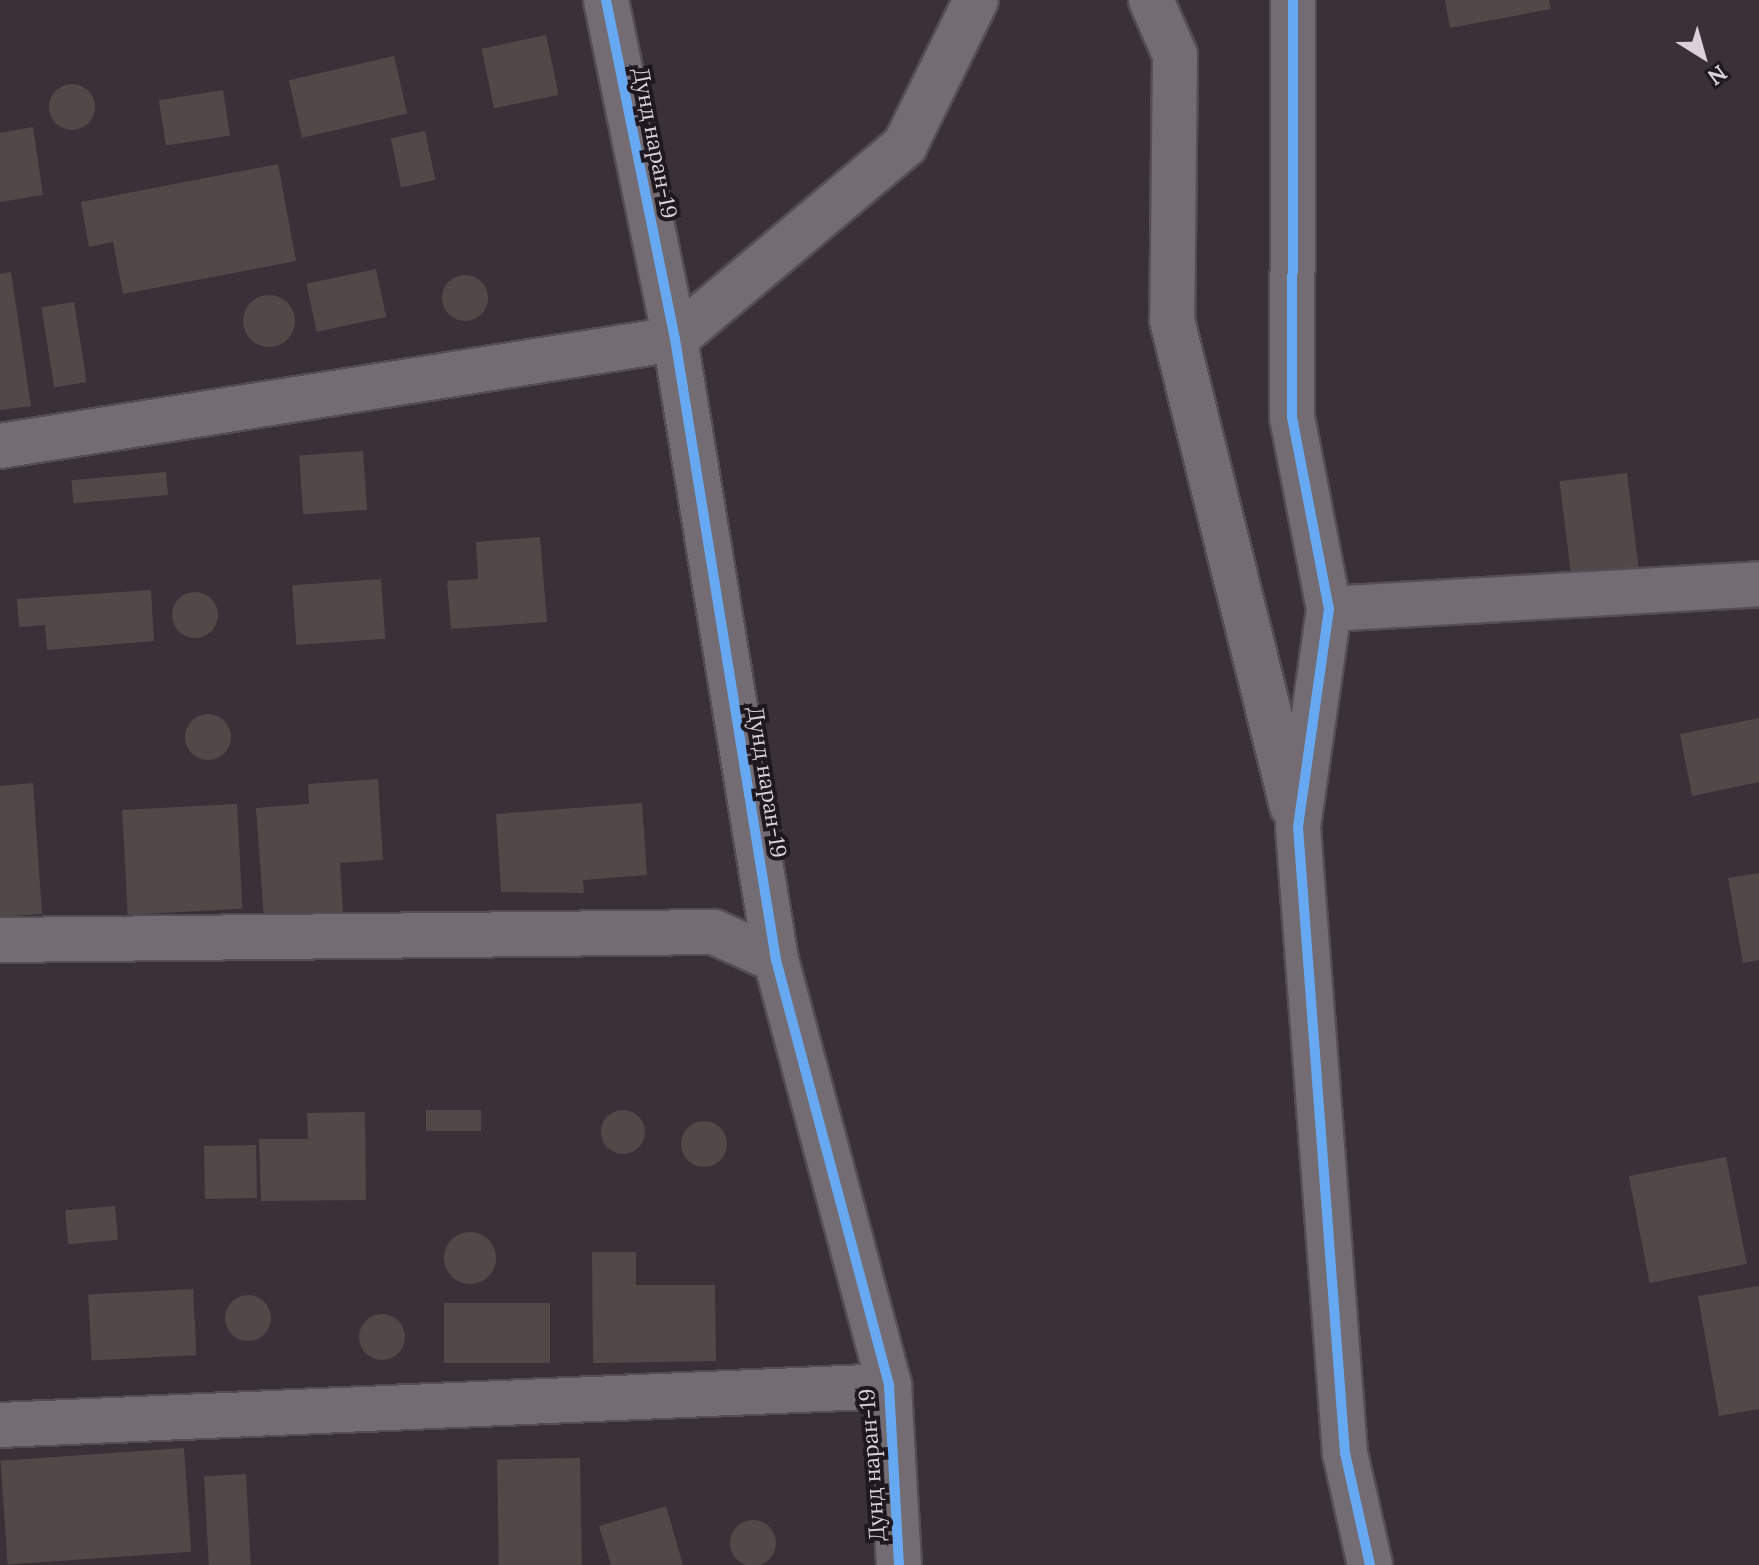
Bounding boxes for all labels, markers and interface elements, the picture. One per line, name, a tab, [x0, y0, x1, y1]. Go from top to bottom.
north arrow	[1663, 16, 1743, 96]
text: N	[1702, 59, 1733, 91]
street label: Дунд наран-19	[627, 65, 683, 221]
street label: Дунд наран-19	[742, 704, 792, 860]
street label: Дунд наран-19	[853, 1388, 891, 1542]

